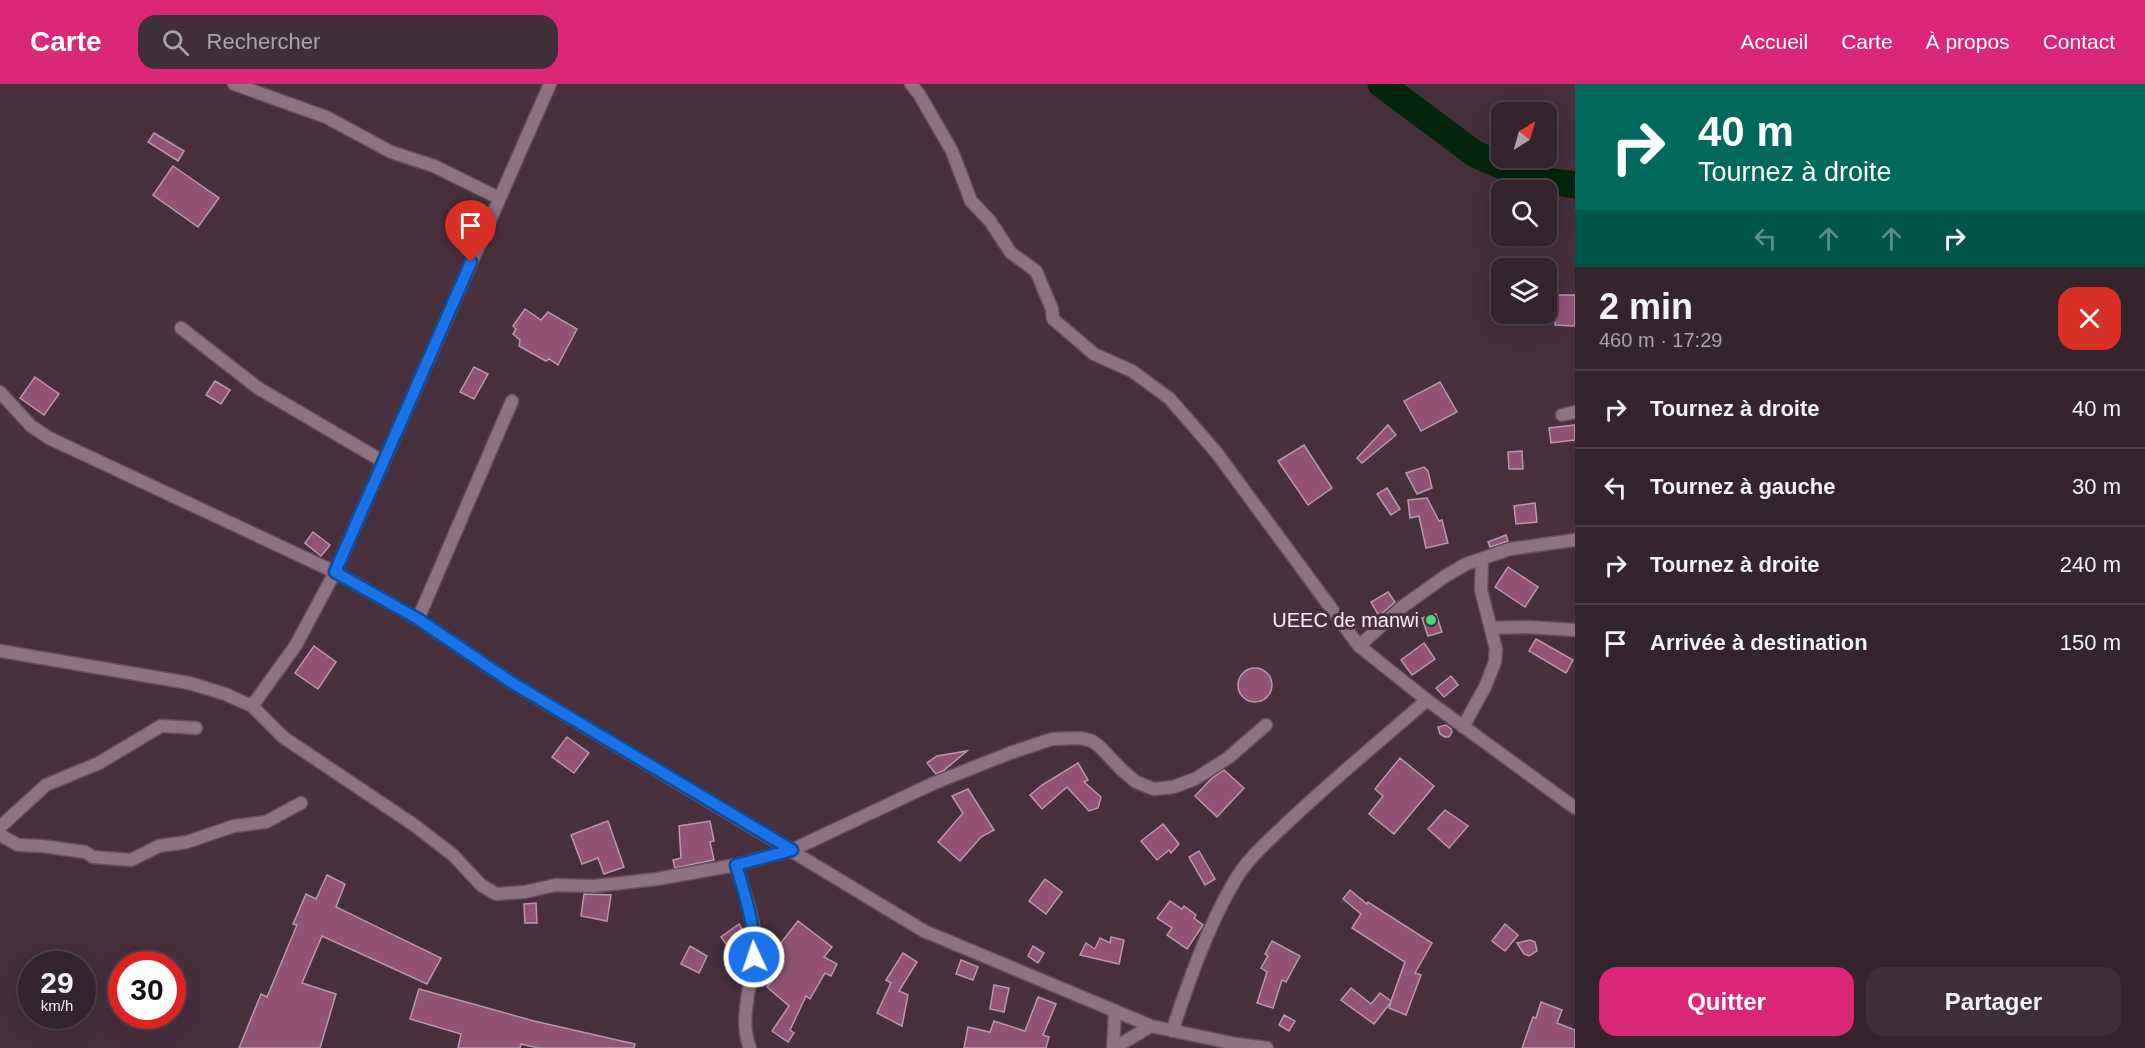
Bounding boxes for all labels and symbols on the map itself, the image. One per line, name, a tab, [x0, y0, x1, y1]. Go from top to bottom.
north arrow	[1491, 102, 1557, 168]
pin	[445, 200, 496, 262]
place label: UEEC de manwi	[1272, 609, 1419, 631]
marker: UEEC de manwi	[1424, 613, 1438, 627]
position arrow	[722, 925, 786, 989]
speed limit sign: 30	[108, 951, 186, 1029]

